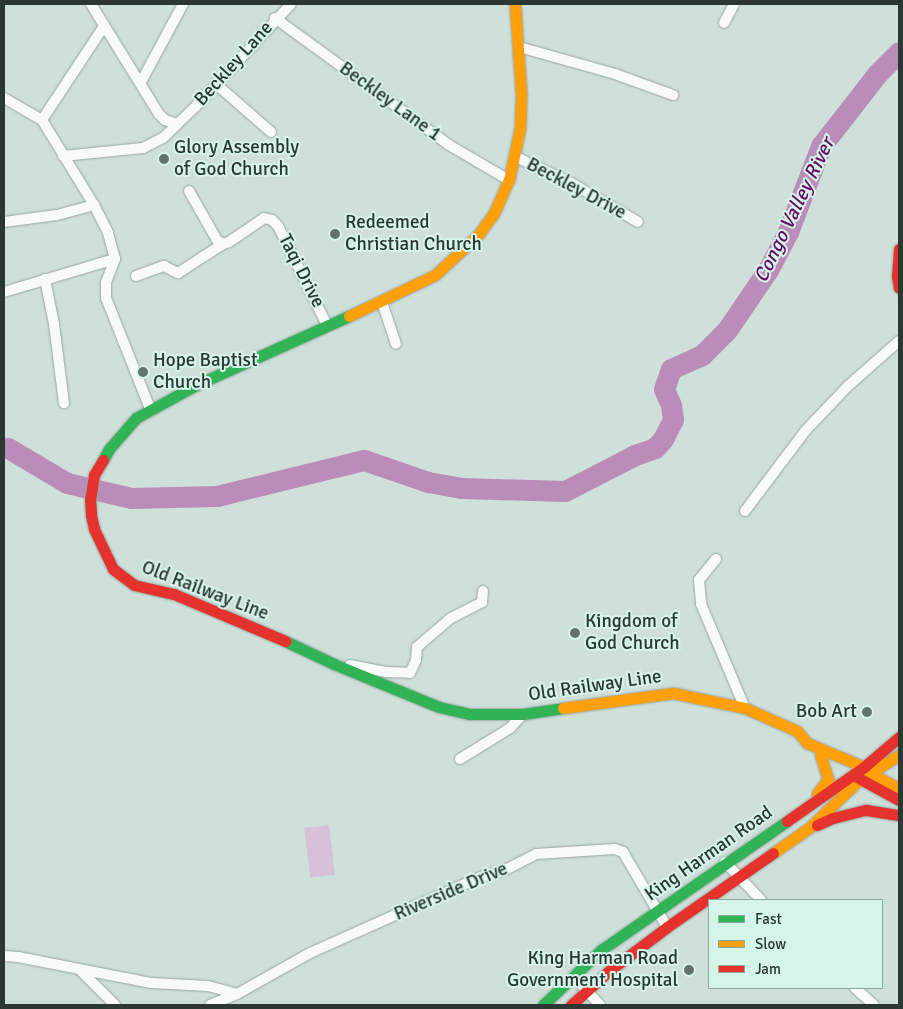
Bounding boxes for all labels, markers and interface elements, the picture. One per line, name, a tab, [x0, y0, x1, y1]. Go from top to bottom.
street label: Beckley Lane	[190, 17, 278, 111]
street label: Beckley Lane 1	[335, 57, 445, 147]
water label: Congo Valley River	[749, 134, 839, 286]
place label: Glory Assembly of God Church	[174, 137, 299, 181]
marker: Glory Assembly of God Church	[158, 153, 170, 165]
street label: Beckley Drive	[522, 153, 630, 225]
place label: Redeemed Christian Church	[345, 212, 482, 256]
marker: Redeemed Christian Church	[329, 228, 341, 240]
street label: Taqi Drive	[273, 230, 329, 312]
place label: Hope Baptist Church	[153, 350, 258, 394]
marker: Hope Baptist Church	[137, 366, 149, 378]
street label: Old Railway Line	[138, 556, 272, 626]
place label: Kingdom of God Church	[585, 611, 679, 655]
marker: Kingdom of God Church	[569, 627, 581, 639]
street label: Old Railway Line	[527, 665, 663, 707]
place label: Bob Art	[796, 701, 857, 723]
marker: Bob Art	[861, 706, 873, 718]
street label: King Harman Road	[641, 802, 777, 906]
street label: Riverside Drive	[391, 858, 511, 926]
legend	[708, 899, 883, 989]
text: Fast	[755, 910, 782, 928]
text: Slow	[755, 935, 786, 953]
place label: King Harman Road Government Hospital	[507, 948, 678, 992]
text: Jam	[755, 960, 781, 978]
marker: King Harman Road Government Hospital	[682, 963, 696, 977]

